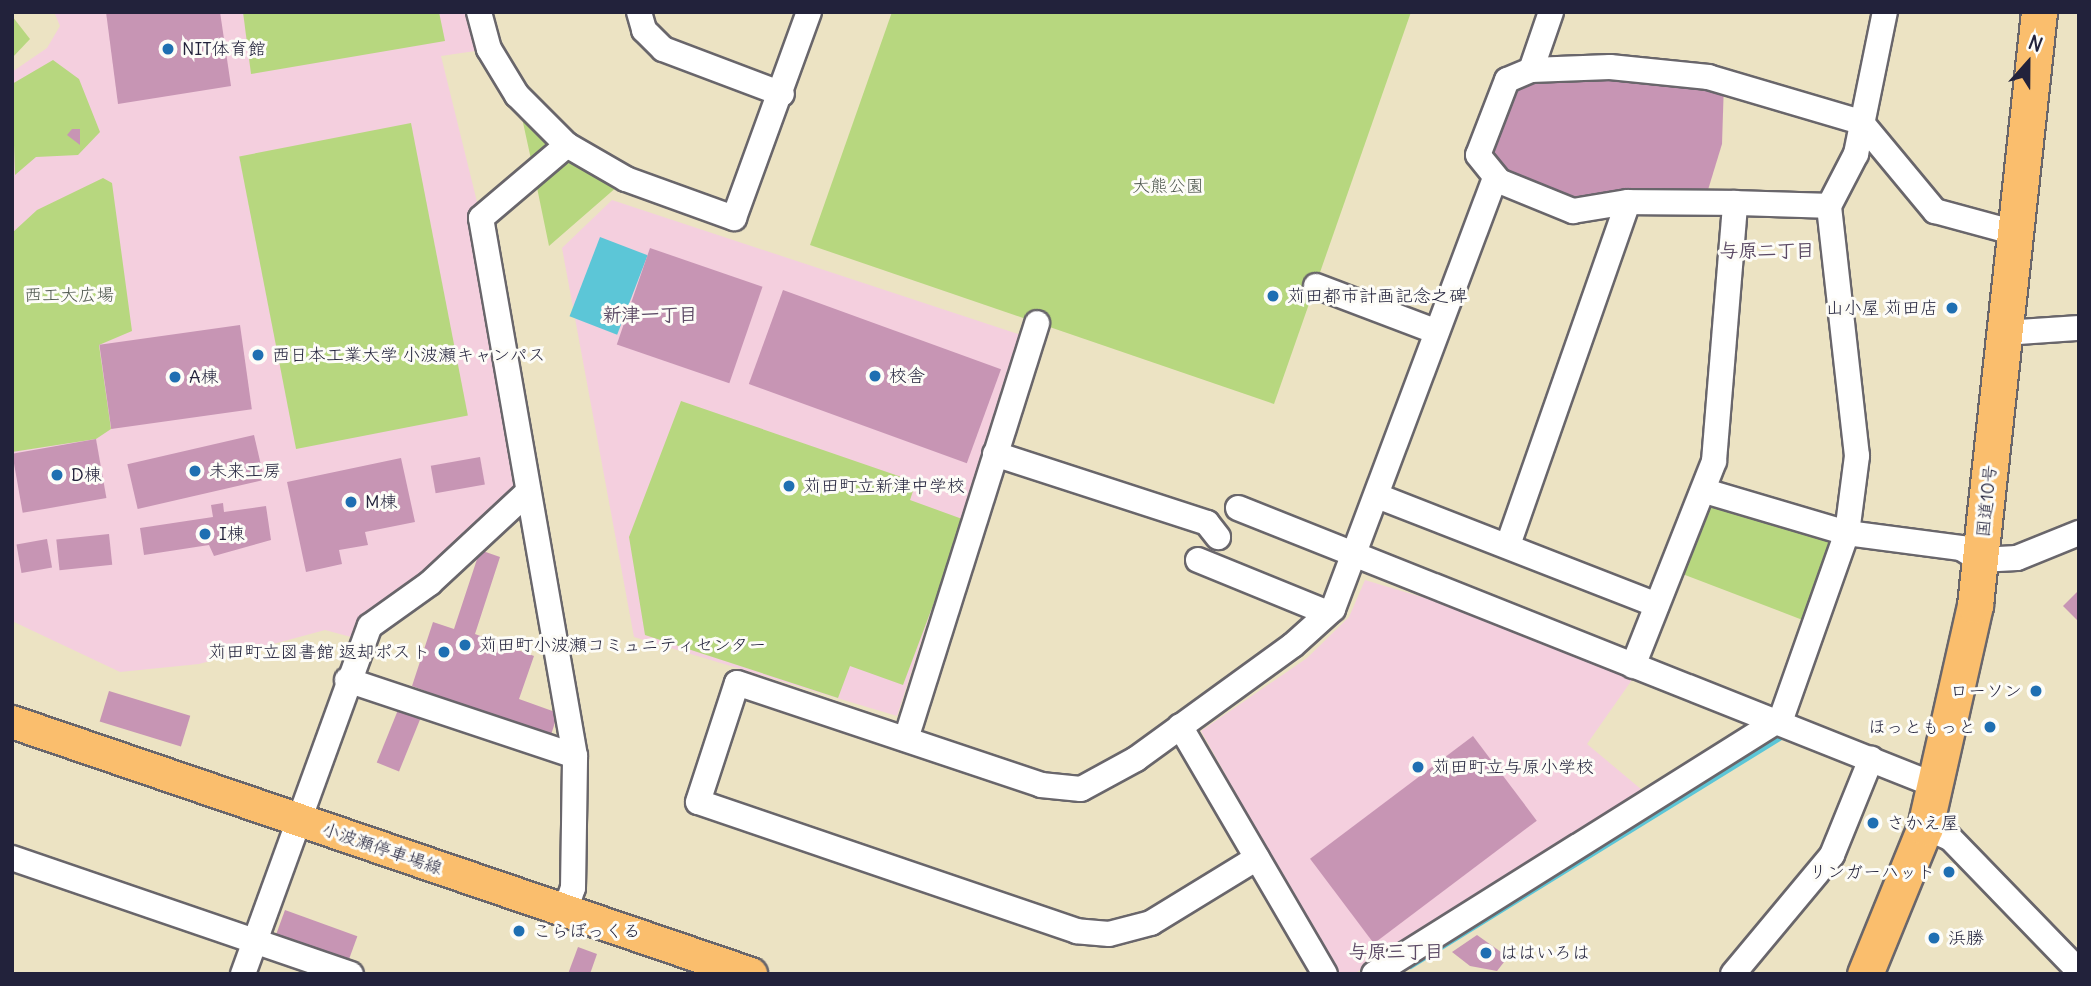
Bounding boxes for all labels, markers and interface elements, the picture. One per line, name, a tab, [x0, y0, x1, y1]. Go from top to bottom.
north arrow	[1993, 28, 2063, 98]
text: N	[2025, 30, 2046, 57]
place label: NIT体育館	[182, 38, 266, 60]
marker: NIT体育館	[160, 41, 176, 57]
park label: 大熊公園	[1132, 175, 1204, 197]
district label: 与原二丁目	[1720, 240, 1814, 262]
park label: 西工大広場	[24, 284, 114, 306]
place label: 苅田都市計画記念之碑	[1287, 285, 1467, 307]
marker: 苅田都市計画記念之碑	[1265, 288, 1281, 304]
place label: 山小屋 苅田店	[1826, 297, 1938, 319]
marker: 山小屋 苅田店	[1944, 300, 1960, 316]
district label: 新津一丁目	[603, 304, 697, 326]
place label: 西日本工業大学 小波瀬キャンパス	[272, 344, 546, 366]
marker: 西日本工業大学 小波瀬キャンパス	[250, 347, 266, 363]
place label: 校舎	[889, 365, 925, 387]
place label: A棟	[189, 366, 219, 388]
marker: 校舎	[867, 368, 883, 384]
marker: A棟	[167, 369, 183, 385]
place label: 未来工房	[209, 460, 281, 482]
marker: 未来工房	[187, 463, 203, 479]
place label: D棟	[71, 464, 102, 486]
street label: 国道10号	[1972, 464, 2002, 538]
marker: D棟	[49, 467, 65, 483]
place label: 苅田町立新津中学校	[803, 475, 965, 497]
marker: 苅田町立新津中学校	[781, 478, 797, 494]
place label: M棟	[365, 491, 398, 513]
marker: M棟	[343, 494, 359, 510]
place label: I棟	[219, 523, 245, 545]
marker: I棟	[197, 526, 213, 542]
place label: 苅田町小波瀬コミュニティセンター	[479, 634, 767, 656]
marker: 苅田町小波瀬コミュニティセンター	[457, 637, 473, 653]
place label: 苅田町立図書館 返却ポスト	[210, 641, 430, 663]
marker: 苅田町立図書館 返却ポスト	[436, 644, 452, 660]
place label: ローソン	[1950, 680, 2022, 702]
marker: ローソン	[2028, 683, 2044, 699]
place label: ほっともっと	[1868, 716, 1976, 738]
marker: ほっともっと	[1982, 719, 1998, 735]
place label: 苅田町立与原小学校	[1432, 756, 1594, 778]
marker: 苅田町立与原小学校	[1410, 759, 1426, 775]
place label: さかえ屋	[1887, 812, 1959, 834]
marker: さかえ屋	[1865, 815, 1881, 831]
street label: 小波瀬停車場線	[319, 818, 445, 880]
place label: リンガーハット	[1809, 861, 1935, 883]
marker: リンガーハット	[1941, 864, 1957, 880]
place label: こらぼっくる	[533, 920, 641, 942]
marker: こらぼっくる	[511, 923, 527, 939]
place label: 浜勝	[1948, 927, 1984, 949]
marker: 浜勝	[1926, 930, 1942, 946]
district label: 与原三丁目	[1349, 941, 1443, 963]
place label: ははいろは	[1500, 942, 1590, 964]
marker: ははいろは	[1478, 945, 1494, 961]

